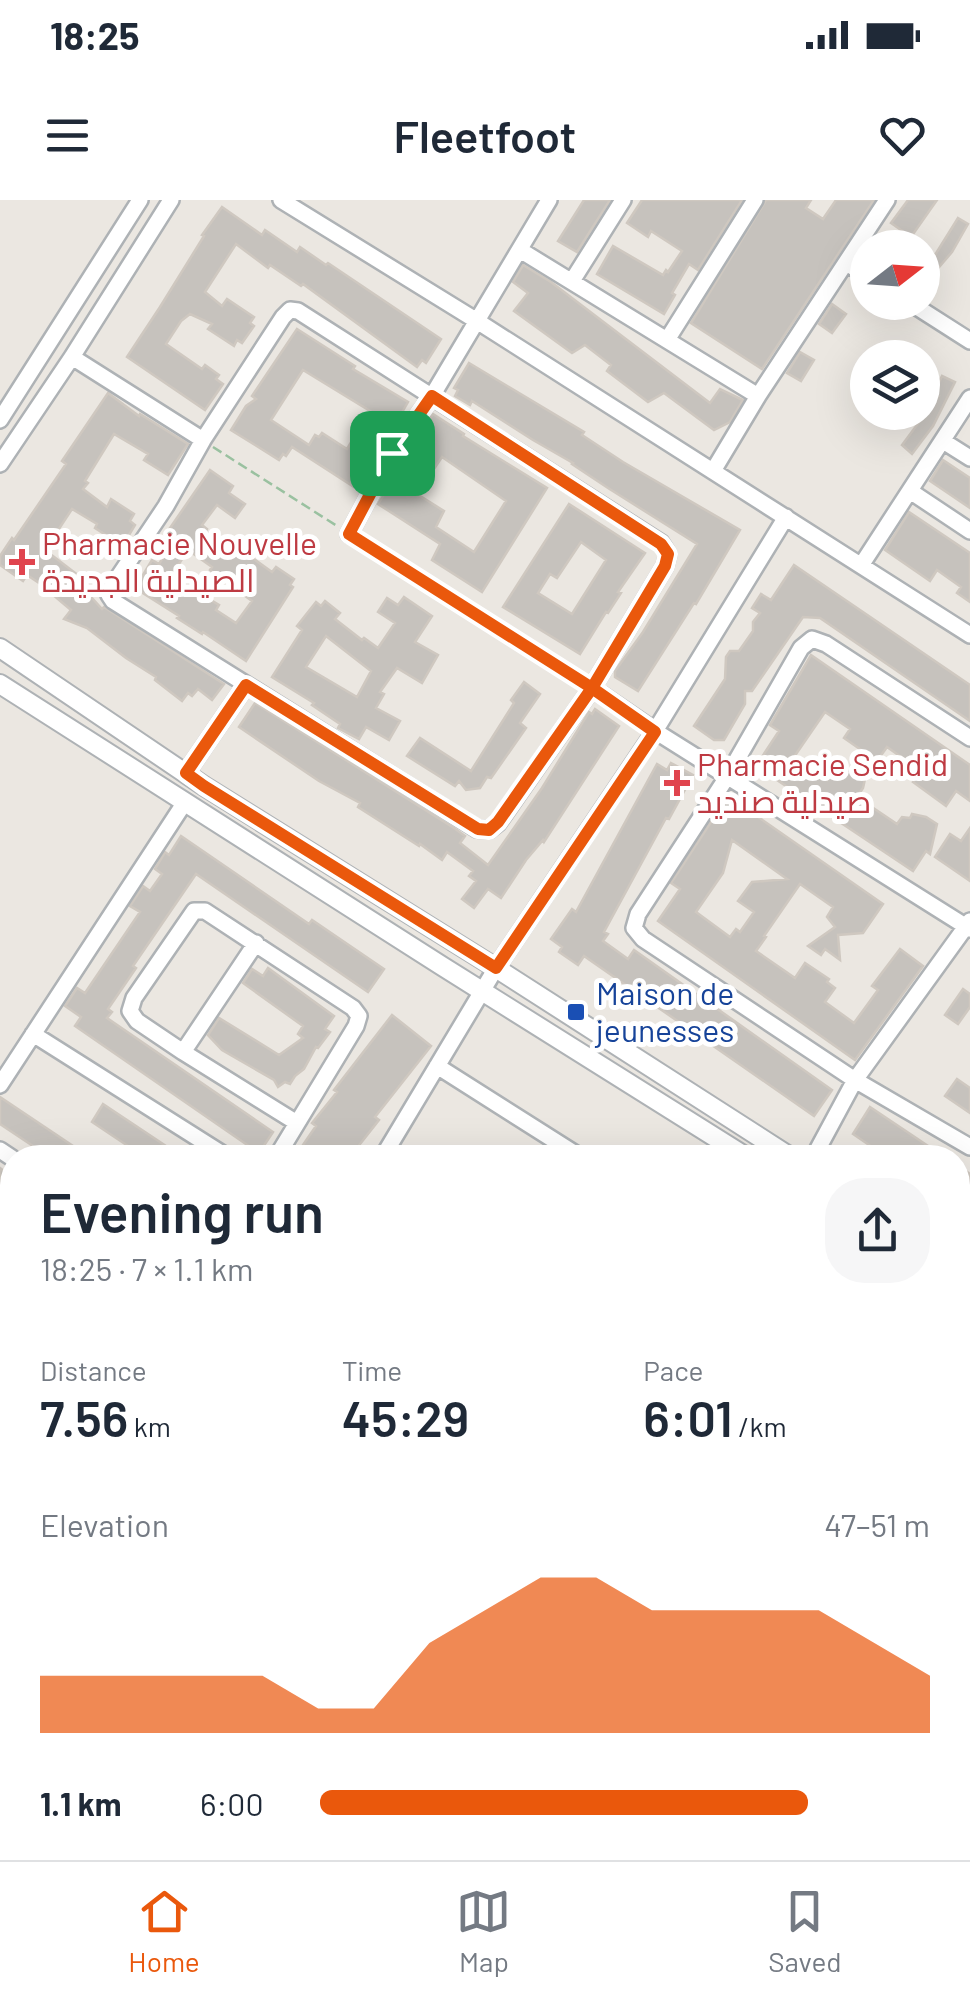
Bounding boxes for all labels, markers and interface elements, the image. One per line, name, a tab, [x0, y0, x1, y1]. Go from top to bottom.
text: 18:25	[50, 12, 140, 58]
icon: menu	[40, 108, 95, 163]
text: Fleetfoot	[394, 108, 576, 162]
icon: heart	[875, 108, 930, 163]
north arrow	[850, 230, 940, 320]
map controls	[850, 230, 940, 430]
button: layers	[850, 340, 940, 430]
pin	[350, 411, 435, 496]
icon: arrive	[365, 426, 420, 481]
place label: Pharmacie Nouvelle الصيدلية الجديدة	[42, 523, 317, 598]
marker: Pharmacie Nouvelle الصيدلية الجديدة	[11, 551, 33, 573]
place label: Pharmacie Sendid صيدلية صنديد	[697, 744, 948, 819]
marker: Pharmacie Sendid صيدلية صنديد	[666, 772, 688, 794]
place label: Maison de jeunesses	[594, 973, 734, 1048]
marker: Maison de jeunesses	[565, 1001, 587, 1023]
text: Evening run	[40, 1178, 324, 1244]
button: share	[825, 1178, 930, 1283]
text: 18:25 · 7 × 1.1 km	[40, 1249, 253, 1287]
text: Distance	[40, 1353, 147, 1387]
text: Time	[342, 1353, 402, 1387]
text: Pace	[643, 1353, 704, 1387]
text: 7.56	[40, 1387, 128, 1447]
text: 45:29	[342, 1387, 469, 1447]
text: 6:01	[643, 1387, 733, 1447]
text: km	[128, 1409, 171, 1443]
text: /km	[733, 1409, 787, 1443]
text: Elevation	[40, 1505, 169, 1543]
text: 47–51 m	[824, 1505, 930, 1543]
text: 1.1 km	[40, 1784, 121, 1822]
text: 6:00	[200, 1784, 264, 1822]
tab: Home	[128, 1884, 200, 1978]
tab: Map	[456, 1884, 511, 1978]
tab: Saved	[768, 1884, 842, 1978]

